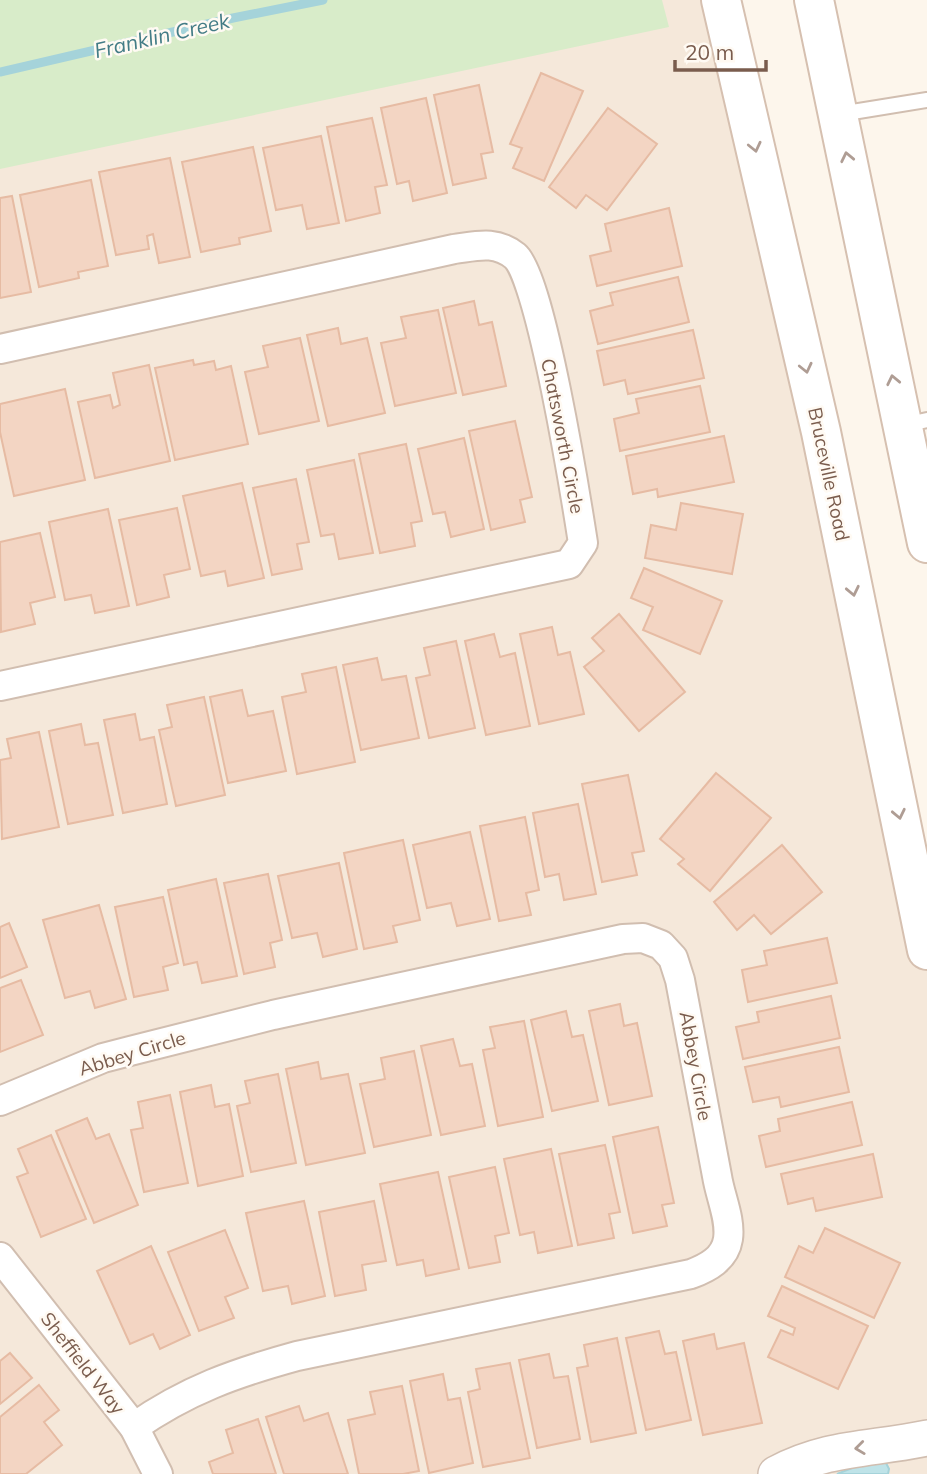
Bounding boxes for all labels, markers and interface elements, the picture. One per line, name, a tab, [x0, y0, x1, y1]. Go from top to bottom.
water label: Franklin Creek	[92, 7, 233, 63]
scale bar	[675, 28, 766, 72]
text: 20 m	[685, 39, 734, 65]
one-way arrow	[747, 141, 761, 153]
one-way arrow	[841, 151, 856, 163]
street label: Chatsworth Circle	[536, 356, 590, 516]
one-way arrow	[798, 362, 812, 374]
one-way arrow	[887, 374, 902, 386]
street label: Bruceville Road	[803, 405, 855, 543]
one-way arrow	[845, 585, 860, 597]
one-way arrow	[891, 808, 906, 820]
street label: Abbey Circle	[675, 1009, 717, 1123]
street label: Abbey Circle	[76, 1025, 188, 1081]
street label: Sheffield Way	[36, 1307, 130, 1419]
one-way arrow	[854, 1440, 866, 1455]

